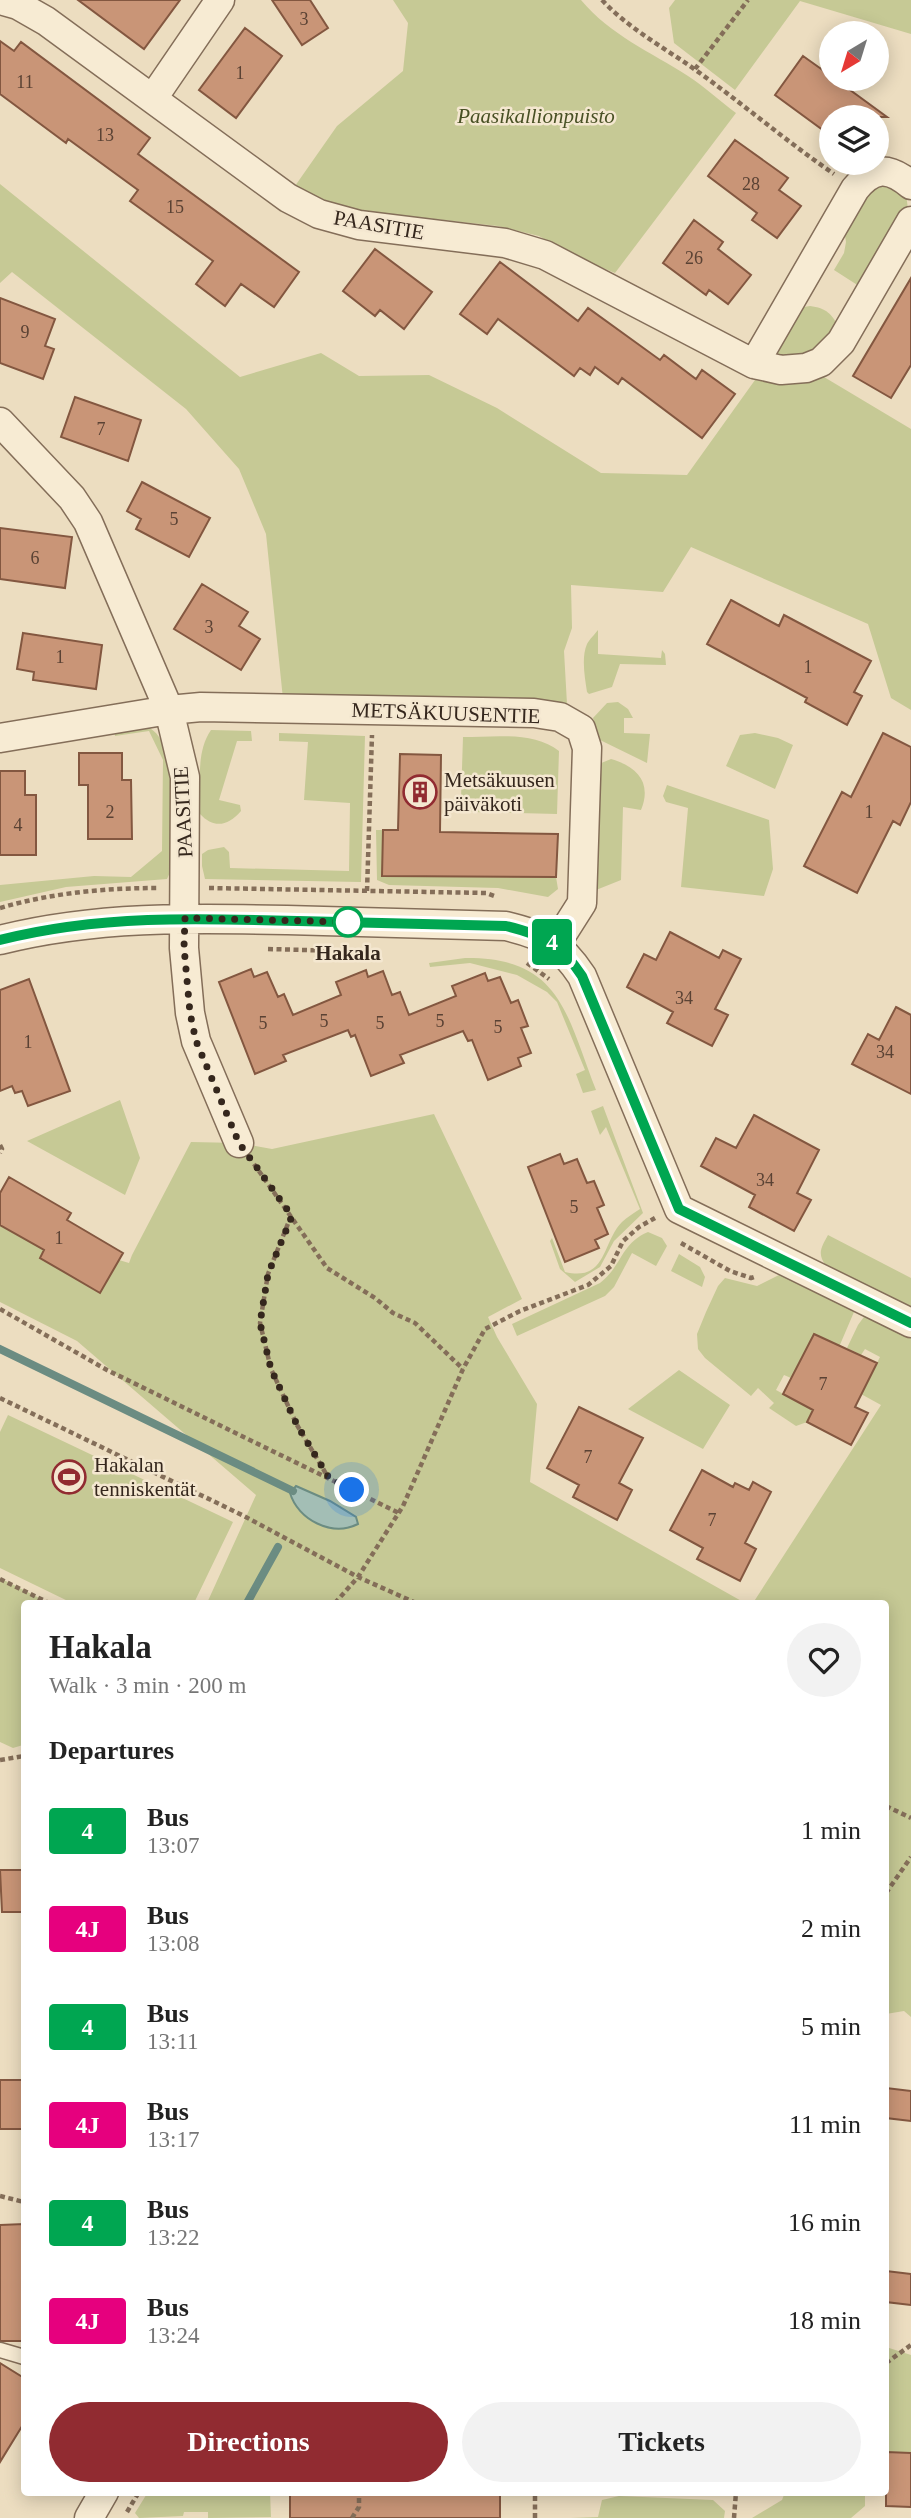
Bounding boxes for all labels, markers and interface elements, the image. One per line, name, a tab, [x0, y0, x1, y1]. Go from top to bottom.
house number: 3	[300, 9, 309, 29]
north arrow	[819, 21, 889, 91]
map controls	[819, 21, 889, 175]
house number: 1	[236, 63, 245, 83]
house number: 11	[16, 72, 34, 92]
park label: Paasikallionpuisto	[456, 104, 615, 128]
button: layers	[819, 105, 889, 175]
house number: 13	[96, 125, 114, 145]
house number: 28	[742, 174, 760, 194]
house number: 15	[166, 197, 184, 217]
street label: PAASITIE	[332, 205, 426, 245]
house number: 26	[685, 248, 703, 268]
house number: 9	[21, 322, 30, 342]
house number: 7	[97, 419, 106, 439]
house number: 5	[170, 509, 179, 529]
house number: 6	[31, 548, 40, 568]
house number: 3	[205, 617, 214, 637]
house number: 1	[56, 647, 65, 667]
house number: 1	[804, 657, 813, 677]
street label: METSÄKUUSENTIE	[351, 698, 541, 728]
street label: PAASITIE	[169, 766, 197, 858]
place label: Metsäkuusen päiväkoti	[444, 768, 555, 816]
building icon: Metsäkuusen päiväkoti	[401, 773, 439, 811]
house number: 2	[106, 802, 115, 822]
house number: 1	[865, 802, 874, 822]
house number: 4	[14, 815, 23, 835]
marker: Hakala	[333, 907, 363, 937]
line badge: 4	[529, 919, 575, 965]
text: 4	[546, 929, 558, 955]
place label: Hakala	[315, 941, 381, 965]
house number: 34	[675, 988, 693, 1008]
house number: 5	[320, 1011, 329, 1031]
house number: 5	[436, 1011, 445, 1031]
house number: 5	[259, 1013, 268, 1033]
house number: 5	[376, 1013, 385, 1033]
house number: 5	[494, 1017, 503, 1037]
house number: 1	[24, 1032, 33, 1052]
house number: 34	[876, 1042, 894, 1062]
house number: 34	[756, 1170, 774, 1190]
house number: 5	[570, 1197, 579, 1217]
house number: 1	[55, 1228, 64, 1248]
house number: 7	[819, 1374, 828, 1394]
house number: 7	[584, 1447, 593, 1467]
place label: Hakalan tenniskentät	[94, 1453, 196, 1501]
sports icon: Hakalan tenniskentät	[50, 1458, 88, 1496]
your location	[334, 1472, 369, 1507]
house number: 7	[708, 1510, 717, 1530]
button: heart	[787, 1623, 861, 1697]
text: Hakala	[49, 1629, 152, 1665]
text: Walk · 3 min · 200 m	[49, 1673, 246, 1698]
text: Departures	[49, 1736, 174, 1765]
text: Bus	[147, 1803, 189, 1832]
text: 1 min	[801, 1816, 861, 1845]
text: 4	[82, 1818, 94, 1844]
text: 13:07	[147, 1833, 199, 1858]
text: Bus	[147, 1901, 189, 1930]
text: 2 min	[801, 1914, 861, 1943]
text: 4J	[76, 1916, 100, 1942]
text: 13:08	[147, 1931, 199, 1956]
text: Bus	[147, 1999, 189, 2028]
text: 5 min	[801, 2012, 861, 2041]
text: 4	[82, 2014, 94, 2040]
text: 13:11	[147, 2029, 199, 2054]
text: Bus	[147, 2097, 189, 2126]
text: 11 min	[789, 2110, 861, 2139]
text: 4J	[76, 2112, 100, 2138]
text: 13:17	[147, 2127, 199, 2152]
text: Bus	[147, 2195, 189, 2224]
text: 16 min	[788, 2208, 861, 2237]
text: 4	[82, 2210, 94, 2236]
text: 13:22	[147, 2225, 199, 2250]
text: Bus	[147, 2293, 189, 2322]
text: 18 min	[788, 2306, 861, 2335]
text: 4J	[76, 2308, 100, 2334]
text: 13:24	[147, 2323, 199, 2348]
button: Directions	[49, 2402, 448, 2482]
button: Tickets	[462, 2402, 861, 2482]

